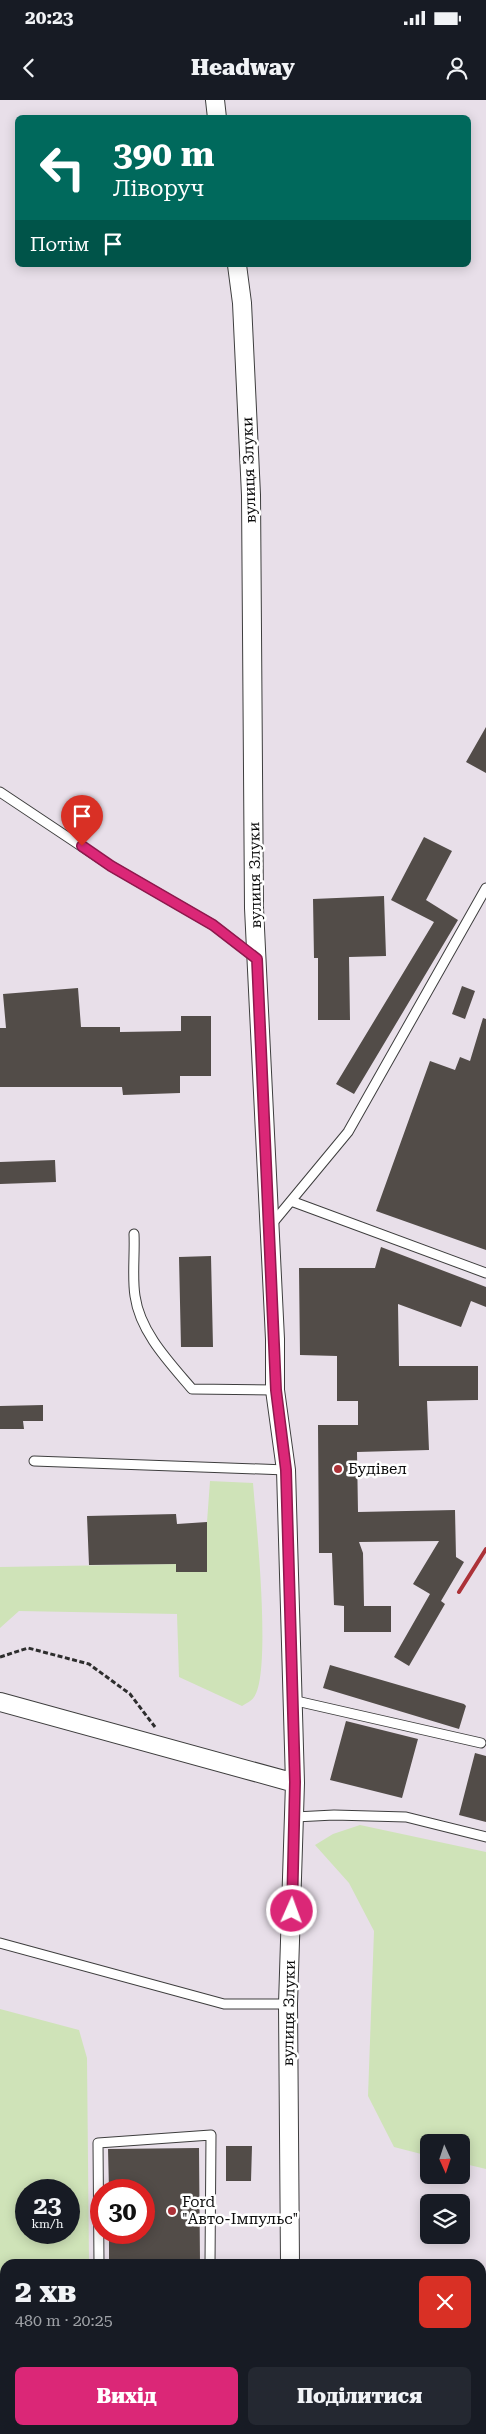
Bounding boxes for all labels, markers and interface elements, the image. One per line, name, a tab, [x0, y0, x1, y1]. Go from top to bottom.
text: 20:23	[25, 6, 74, 29]
icon: back	[15, 54, 43, 82]
icon: person	[443, 54, 471, 82]
text: Headway	[191, 55, 295, 80]
text: 390 m	[113, 134, 214, 175]
icon: left	[30, 135, 95, 200]
text: Ліворуч	[113, 176, 204, 201]
icon: arrive	[99, 230, 127, 258]
text: Потім	[30, 233, 89, 256]
street label: вулиця Злуки	[238, 416, 260, 524]
pin	[61, 795, 103, 846]
icon: arrive	[68, 802, 96, 830]
street label: вулиця Злуки	[245, 822, 265, 928]
place label: Будівел	[348, 1460, 407, 1478]
marker: Будівел	[332, 1463, 344, 1475]
position arrow	[265, 1884, 317, 1936]
street label: вулиця Злуки	[279, 1960, 299, 2066]
north arrow	[420, 2134, 470, 2184]
map controls	[420, 2134, 470, 2244]
speed limit sign: 30	[90, 2179, 155, 2244]
text: 23	[33, 2191, 62, 2220]
place label: Ford "Авто-Імпульс"	[182, 2193, 298, 2228]
button: layers	[420, 2194, 470, 2244]
marker: Ford "Авто-Імпульс"	[166, 2205, 178, 2217]
text: km/h	[31, 2217, 64, 2231]
text: 2 хв	[15, 2274, 76, 2309]
button: close	[419, 2276, 471, 2328]
text: 480 m · 20:25	[15, 2311, 113, 2330]
button: Вихід	[15, 2367, 238, 2425]
button: Поділитися	[248, 2367, 471, 2425]

